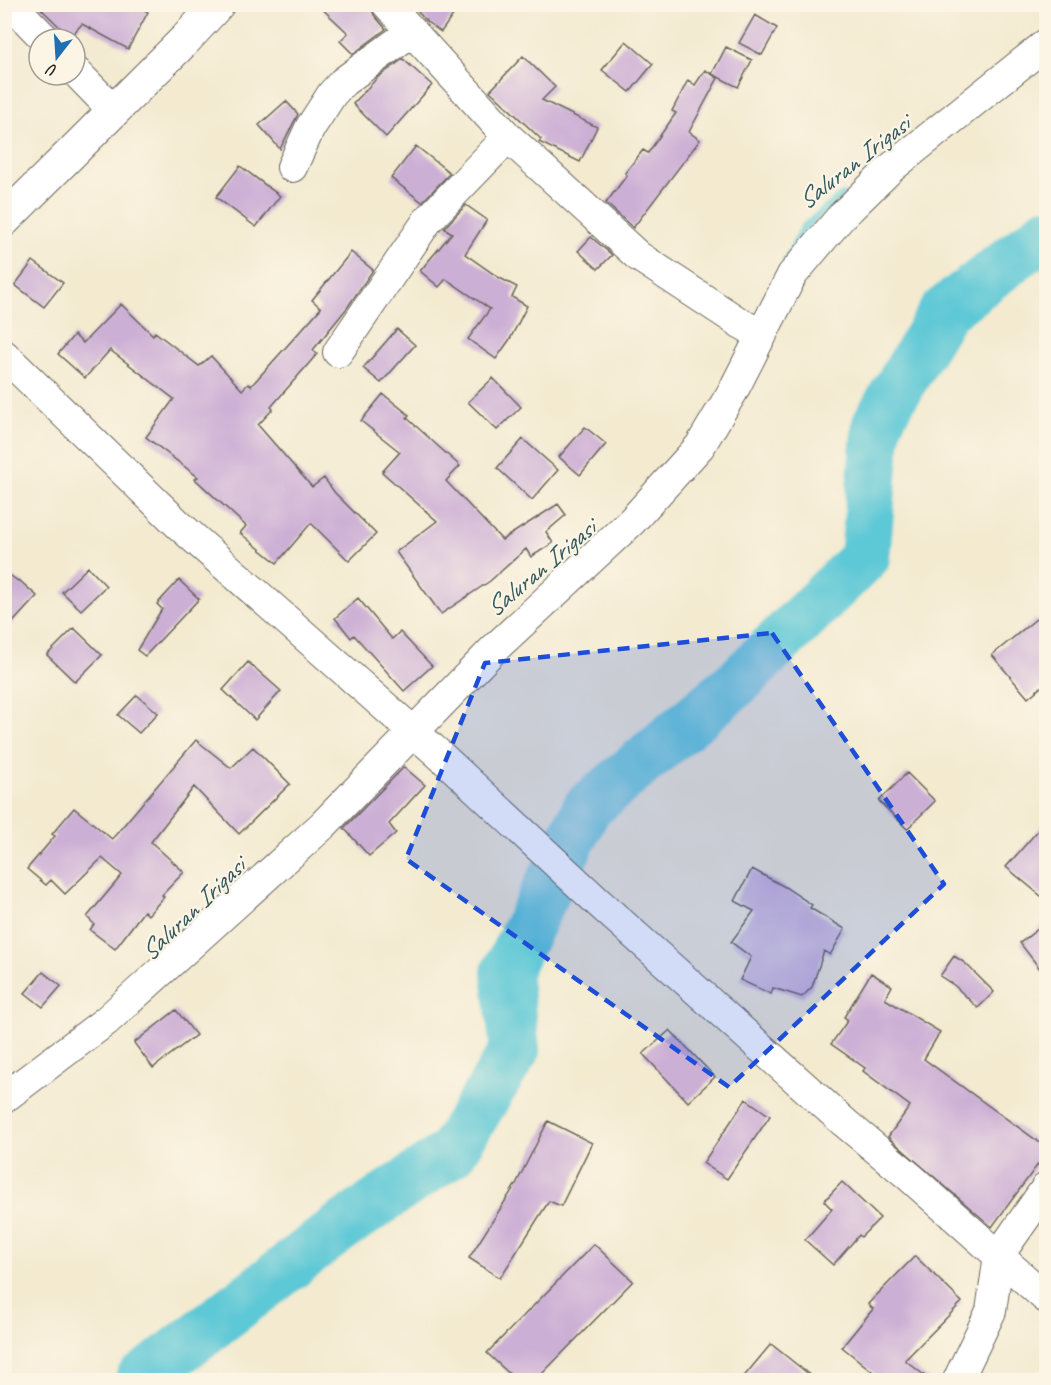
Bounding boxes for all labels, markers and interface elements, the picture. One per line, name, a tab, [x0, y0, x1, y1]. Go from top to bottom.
north arrow	[27, 27, 87, 87]
text: U	[43, 59, 60, 81]
water label: Saluran Irigasi	[790, 104, 921, 217]
water label: Saluran Irigasi	[479, 509, 607, 624]
water label: Saluran Irigasi	[133, 847, 256, 968]

